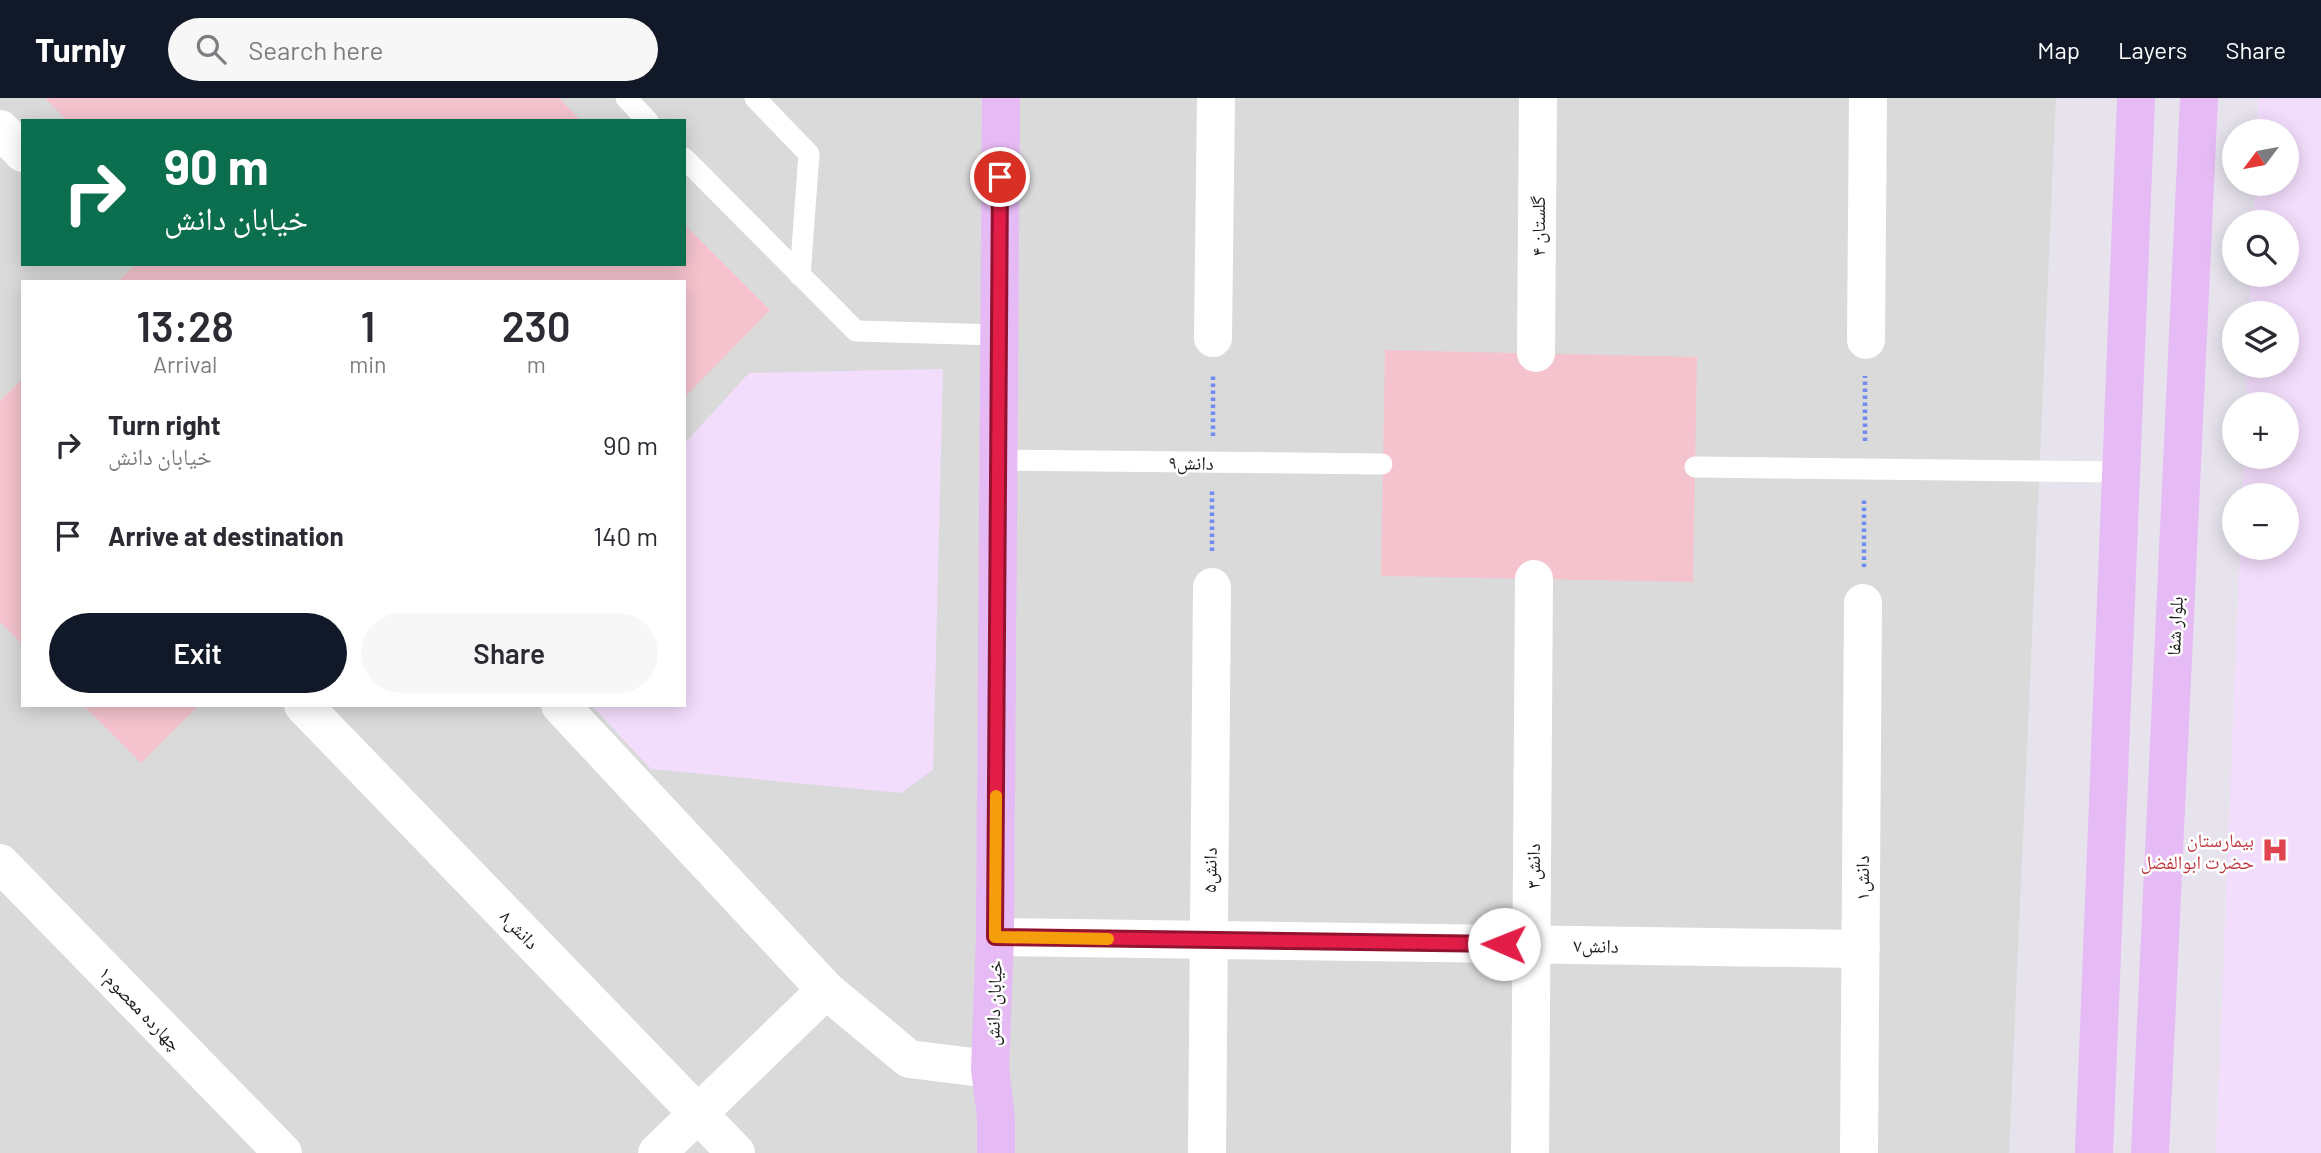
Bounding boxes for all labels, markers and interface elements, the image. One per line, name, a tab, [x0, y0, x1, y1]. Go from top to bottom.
search box	[168, 18, 658, 81]
text: Turnly	[35, 29, 126, 69]
icon: search	[192, 30, 230, 68]
text: Search here	[248, 34, 383, 65]
text: Map	[2037, 35, 2080, 64]
text: Layers	[2118, 35, 2187, 64]
text: Share	[2225, 35, 2286, 64]
north arrow	[2222, 119, 2300, 196]
map controls	[2222, 119, 2299, 560]
text: 90 m	[164, 136, 269, 195]
icon: right	[49, 147, 140, 238]
pin	[970, 147, 1030, 207]
icon: arrive	[981, 158, 1019, 196]
street label: گلستان ۴	[1526, 196, 1550, 256]
text: خیابان دانش	[164, 198, 308, 236]
button: search	[2222, 210, 2299, 287]
text: 13:28	[136, 300, 234, 350]
text: 1	[360, 300, 375, 350]
text: 230	[502, 300, 571, 350]
button: layers	[2222, 301, 2299, 378]
text: Arrival	[153, 350, 217, 378]
text: min	[349, 350, 387, 378]
text: m	[527, 350, 546, 378]
button: +	[2222, 392, 2299, 469]
text: Turn right	[108, 409, 221, 440]
icon: right	[49, 426, 87, 464]
text: 90 m	[603, 429, 658, 460]
text: خیابان دانش	[108, 442, 212, 470]
street label: دانش۹	[1168, 450, 1214, 475]
button: −	[2222, 483, 2299, 560]
icon: arrive	[49, 517, 87, 555]
text: Arrive at destination	[108, 520, 344, 551]
text: 140 m	[593, 520, 658, 551]
street label: بلوار شفا	[2161, 596, 2188, 656]
button: Exit	[49, 613, 347, 693]
button: Share	[361, 613, 658, 693]
place label: بیمارستان حضرت ابوالفضل	[2140, 828, 2254, 874]
hospital icon: بیمارستان حضرت ابوالفضل	[2260, 835, 2290, 865]
street label: دانش۳	[1521, 843, 1545, 889]
street label: دانش۵	[1197, 847, 1222, 893]
street label: دانش۱	[1850, 855, 1874, 901]
street label: دانش۸	[495, 905, 544, 954]
position arrow	[1467, 907, 1541, 981]
street label: دانش۷	[1573, 933, 1619, 958]
street label: خیابان دانش	[980, 960, 1007, 1046]
street label: چهارده معصوم۱	[93, 961, 187, 1057]

